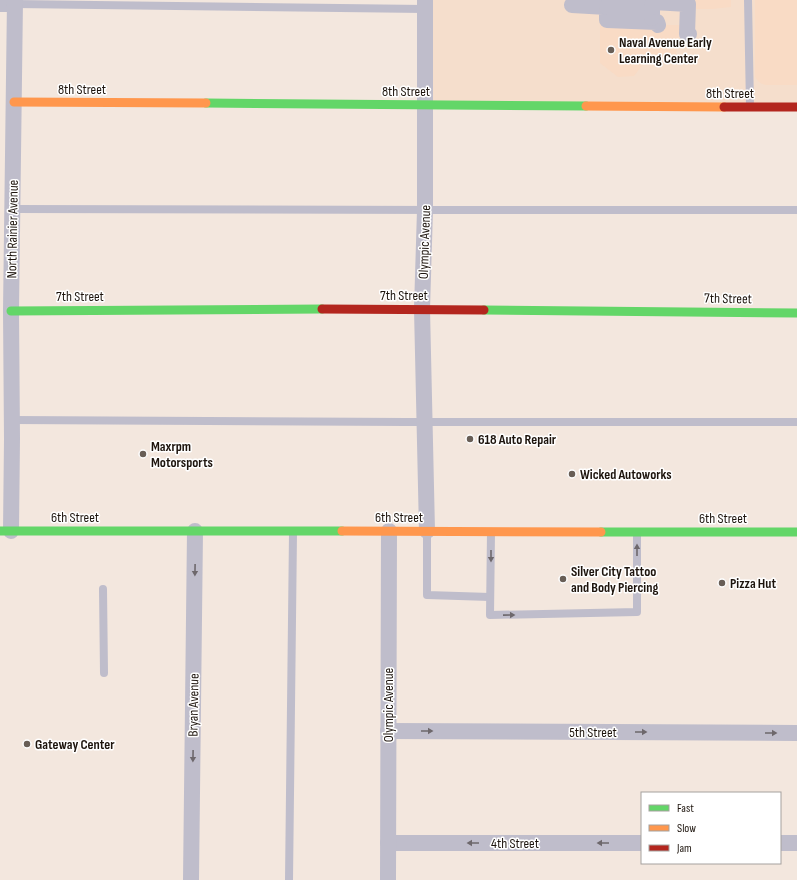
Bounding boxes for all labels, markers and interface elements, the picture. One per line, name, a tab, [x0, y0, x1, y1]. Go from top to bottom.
place label: Naval Avenue Early Learning Center	[619, 34, 712, 67]
marker: Naval Avenue Early Learning Center	[606, 45, 616, 55]
street label: 8th Street	[58, 81, 106, 98]
street label: 8th Street	[382, 83, 430, 100]
street label: 8th Street	[706, 85, 754, 102]
street label: North Rainier Avenue	[3, 180, 22, 278]
street label: Olympic Avenue	[415, 205, 434, 279]
street label: 7th Street	[380, 287, 428, 304]
street label: 7th Street	[56, 288, 104, 305]
street label: 7th Street	[704, 290, 752, 307]
place label: 618 Auto Repair	[478, 431, 557, 448]
marker: 618 Auto Repair	[465, 434, 475, 444]
place label: Maxrpm Motorsports	[151, 438, 213, 471]
marker: Maxrpm Motorsports	[138, 449, 148, 459]
place label: Wicked Autoworks	[580, 466, 672, 483]
marker: Wicked Autoworks	[567, 469, 577, 479]
street label: 6th Street	[51, 509, 99, 526]
street label: 6th Street	[375, 509, 423, 526]
street label: 6th Street	[699, 510, 747, 527]
one-way arrow	[634, 543, 640, 556]
one-way arrow	[488, 550, 494, 563]
place label: Silver City Tattoo and Body Piercing	[571, 563, 658, 596]
one-way arrow	[192, 564, 198, 577]
marker: Silver City Tattoo and Body Piercing	[558, 574, 568, 584]
place label: Pizza Hut	[730, 575, 776, 592]
marker: Pizza Hut	[717, 578, 727, 588]
one-way arrow	[503, 611, 515, 618]
street label: Olympic Avenue	[380, 668, 397, 742]
street label: Bryan Avenue	[184, 673, 203, 737]
street label: 5th Street	[569, 724, 617, 741]
one-way arrow	[421, 728, 434, 734]
one-way arrow	[635, 729, 648, 735]
one-way arrow	[765, 730, 778, 736]
place label: Gateway Center	[35, 736, 115, 753]
marker: Gateway Center	[22, 739, 32, 749]
one-way arrow	[190, 750, 196, 763]
legend	[641, 792, 781, 864]
text: Fast	[677, 801, 694, 816]
text: Slow	[677, 821, 696, 836]
street label: 4th Street	[491, 835, 539, 852]
one-way arrow	[466, 840, 479, 846]
one-way arrow	[596, 840, 609, 846]
text: Jam	[676, 841, 692, 856]

